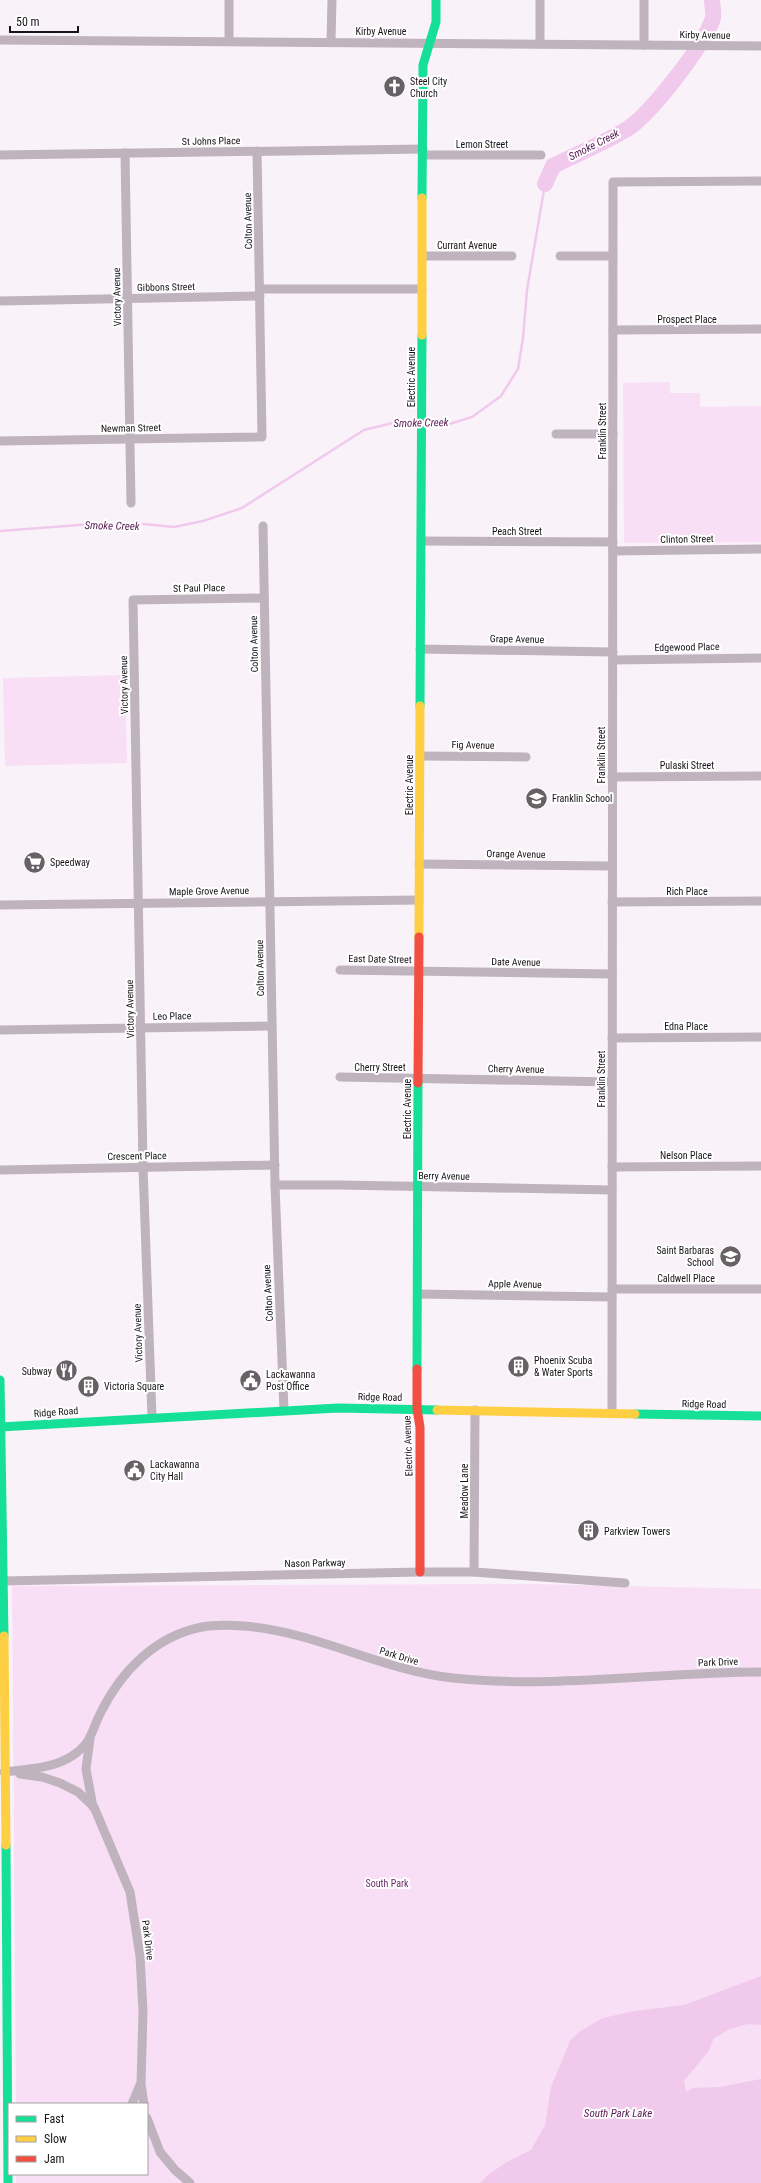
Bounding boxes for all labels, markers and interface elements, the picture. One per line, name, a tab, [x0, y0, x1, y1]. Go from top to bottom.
scale bar	[10, 8, 78, 34]
text: 50 m	[16, 15, 40, 29]
street label: Kirby Avenue	[356, 26, 407, 37]
street label: Kirby Avenue	[679, 29, 731, 41]
church icon: Steel City Church	[381, 74, 407, 100]
place label: Steel City Church	[410, 76, 447, 99]
water label: Smoke Creek	[566, 127, 622, 163]
street label: St Johns Place	[182, 135, 241, 147]
street label: Lemon Street	[456, 139, 508, 150]
street label: Colton Avenue	[242, 192, 254, 249]
street label: Currant Avenue	[437, 240, 497, 251]
street label: Victory Avenue	[111, 267, 123, 326]
street label: Gibbons Street	[137, 281, 195, 293]
street label: Prospect Place	[657, 314, 717, 325]
street label: Electric Avenue	[406, 346, 417, 407]
street label: Franklin Street	[597, 403, 608, 459]
water label: Smoke Creek	[393, 416, 449, 430]
street label: Newman Street	[101, 422, 161, 434]
water label: Smoke Creek	[84, 519, 140, 533]
street label: Peach Street	[492, 526, 542, 537]
street label: Clinton Street	[660, 533, 714, 545]
street label: St Paul Place	[173, 582, 225, 594]
street label: Colton Avenue	[248, 615, 260, 672]
street label: Grape Avenue	[490, 633, 545, 645]
street label: Edgewood Place	[654, 641, 720, 653]
street label: Victory Avenue	[118, 655, 130, 714]
street label: Franklin Street	[596, 727, 607, 783]
street label: Fig Avenue	[451, 739, 495, 751]
street label: Electric Avenue	[404, 754, 415, 815]
street label: Pulaski Street	[660, 760, 714, 771]
school or university icon: Franklin School	[523, 785, 549, 811]
place label: Franklin School	[552, 793, 612, 804]
street label: Orange Avenue	[486, 848, 546, 860]
supermarket icon: Speedway	[22, 849, 48, 875]
place label: Speedway	[50, 857, 90, 868]
street label: Maple Grove Avenue	[169, 885, 250, 897]
street label: Rich Place	[666, 886, 708, 897]
street label: Colton Avenue	[254, 939, 266, 996]
street label: East Date Street	[348, 953, 412, 965]
street label: Date Avenue	[491, 956, 541, 968]
street label: Victory Avenue	[124, 979, 136, 1038]
street label: Leo Place	[153, 1010, 192, 1022]
street label: Edna Place	[664, 1021, 708, 1032]
street label: Franklin Street	[596, 1051, 607, 1107]
street label: Cherry Street	[354, 1062, 406, 1073]
street label: Cherry Avenue	[488, 1063, 545, 1075]
street label: Electric Avenue	[402, 1078, 413, 1139]
street label: Crescent Place	[107, 1150, 167, 1162]
street label: Nelson Place	[660, 1150, 712, 1161]
street label: Berry Avenue	[418, 1170, 470, 1182]
school or university icon: Saint Barbaras School	[717, 1243, 743, 1269]
place label: Saint Barbaras School	[656, 1245, 714, 1268]
street label: Colton Avenue	[261, 1264, 275, 1322]
street label: Caldwell Place	[657, 1273, 715, 1284]
street label: Apple Avenue	[488, 1278, 542, 1290]
street label: Victory Avenue	[131, 1303, 145, 1363]
building icon: Phoenix Scuba & Water Sports	[505, 1353, 531, 1379]
place label: Phoenix Scuba & Water Sports	[534, 1355, 593, 1378]
restaurant icon: Subway	[54, 1358, 80, 1384]
place label: Subway	[22, 1366, 52, 1377]
public building icon: Lackawanna Post Office	[237, 1367, 263, 1393]
place label: Lackawanna Post Office	[266, 1369, 315, 1392]
building icon: Victoria Square	[76, 1373, 102, 1399]
place label: Victoria Square	[104, 1381, 165, 1392]
street label: Ridge Road	[358, 1391, 402, 1403]
street label: Ridge Road	[682, 1398, 726, 1410]
street label: Ridge Road	[33, 1405, 79, 1419]
street label: Electric Avenue	[401, 1415, 415, 1476]
public building icon: Lackawanna City Hall	[122, 1457, 148, 1483]
place label: Lackawanna City Hall	[150, 1459, 199, 1482]
street label: Meadow Lane	[459, 1463, 470, 1518]
building icon: Parkview Towers	[576, 1518, 602, 1544]
place label: Parkview Towers	[604, 1526, 671, 1537]
street label: Nason Parkway	[284, 1557, 346, 1569]
street label: Park Drive	[378, 1645, 420, 1667]
street label: Park Drive	[698, 1656, 739, 1668]
park label: South Park	[366, 1878, 409, 1889]
street label: Park Drive	[140, 1919, 156, 1961]
legend	[8, 2103, 148, 2175]
water label: South Park Lake	[584, 2107, 652, 2120]
text: Fast	[44, 2112, 65, 2126]
text: Slow	[44, 2132, 67, 2146]
text: Jam	[44, 2152, 65, 2166]

